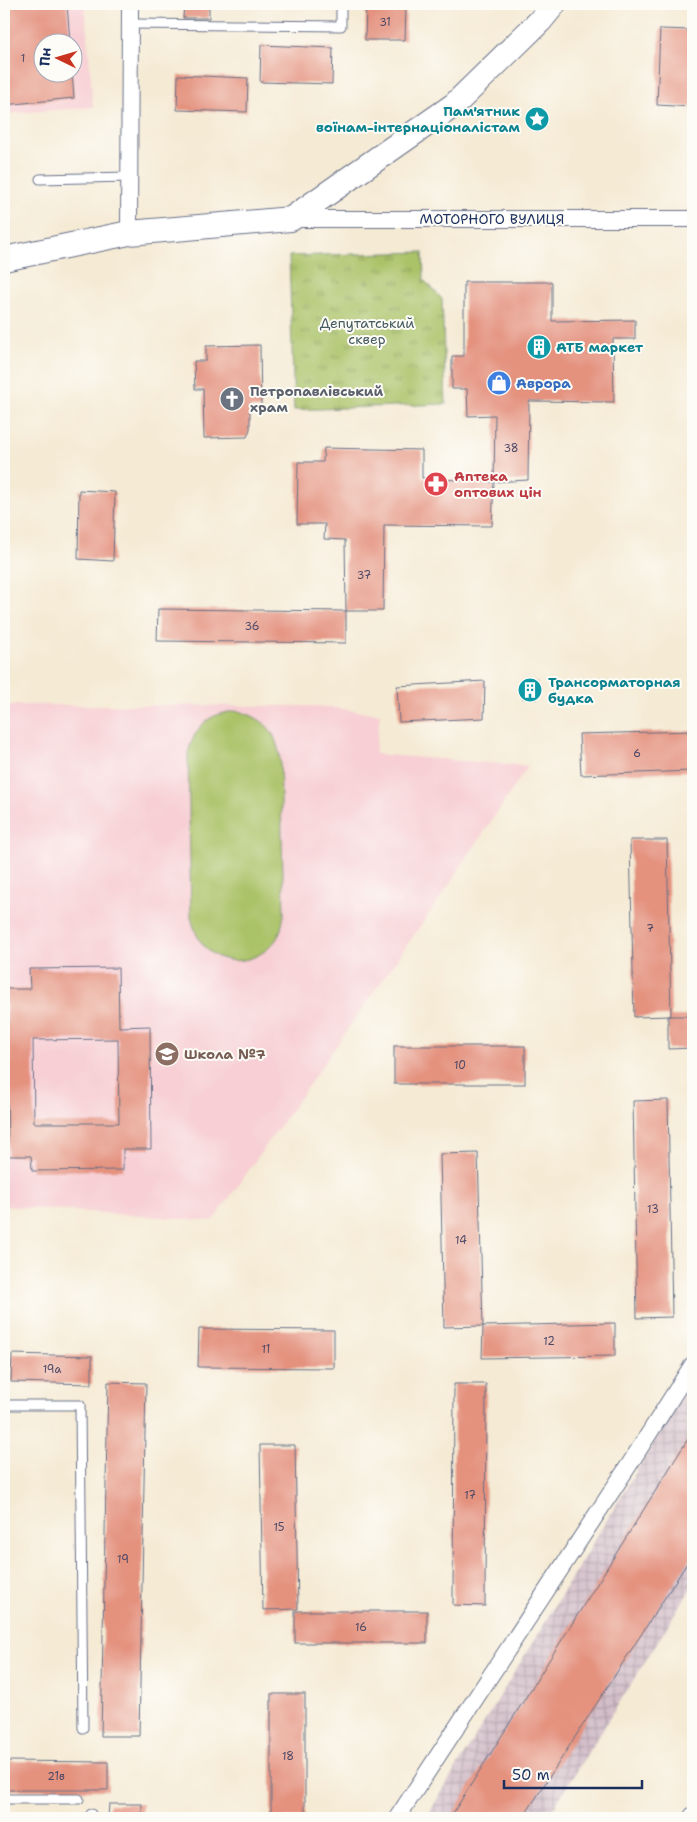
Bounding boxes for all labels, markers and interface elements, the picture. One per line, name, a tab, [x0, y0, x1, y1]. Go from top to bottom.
house number: 31	[379, 15, 391, 30]
north arrow	[32, 32, 82, 82]
text: Пн	[35, 47, 55, 67]
house number: 1	[21, 51, 25, 66]
place label: Пам'ятник воїнам-інтернаціоналістам	[316, 102, 520, 136]
place icon: Пам'ятник воїнам-інтернаціоналістам	[524, 106, 550, 132]
street label: МОТОРНОГО ВУЛИЦЯ	[420, 210, 564, 228]
park label: Депутатський сквер	[320, 314, 414, 348]
building icon: АТБ маркет	[526, 334, 552, 360]
place label: АТБ маркет	[556, 338, 644, 356]
shop icon: Аврора	[486, 370, 512, 396]
place label: Аврора	[516, 374, 571, 392]
place label: Петропавлівський храм	[250, 382, 384, 416]
church icon: Петропавлівський храм	[219, 386, 245, 412]
house number: 38	[503, 441, 519, 456]
place label: Аптека оптових цін	[454, 467, 542, 501]
pharmacy icon: Аптека оптових цін	[423, 471, 449, 497]
house number: 37	[357, 568, 372, 583]
house number: 36	[244, 619, 260, 634]
place label: Трансорматорная будка	[548, 673, 681, 707]
building icon: Трансорматорная будка	[517, 677, 543, 703]
house number: 6	[633, 746, 641, 761]
house number: 7	[646, 921, 654, 936]
school or university icon: Школа №7	[154, 1041, 180, 1067]
place label: Школа №7	[184, 1045, 266, 1063]
house number: 10	[454, 1058, 466, 1073]
house number: 13	[647, 1202, 659, 1217]
house number: 14	[455, 1233, 467, 1248]
house number: 12	[543, 1334, 555, 1349]
house number: 11	[262, 1342, 270, 1357]
house number: 19а	[43, 1362, 62, 1377]
house number: 17	[464, 1488, 476, 1503]
house number: 15	[273, 1520, 285, 1535]
house number: 19	[117, 1552, 129, 1567]
house number: 16	[355, 1620, 367, 1635]
house number: 18	[282, 1749, 294, 1764]
scale bar	[504, 1757, 642, 1789]
text: 50 m	[512, 1765, 550, 1785]
house number: 21в	[47, 1769, 65, 1784]

